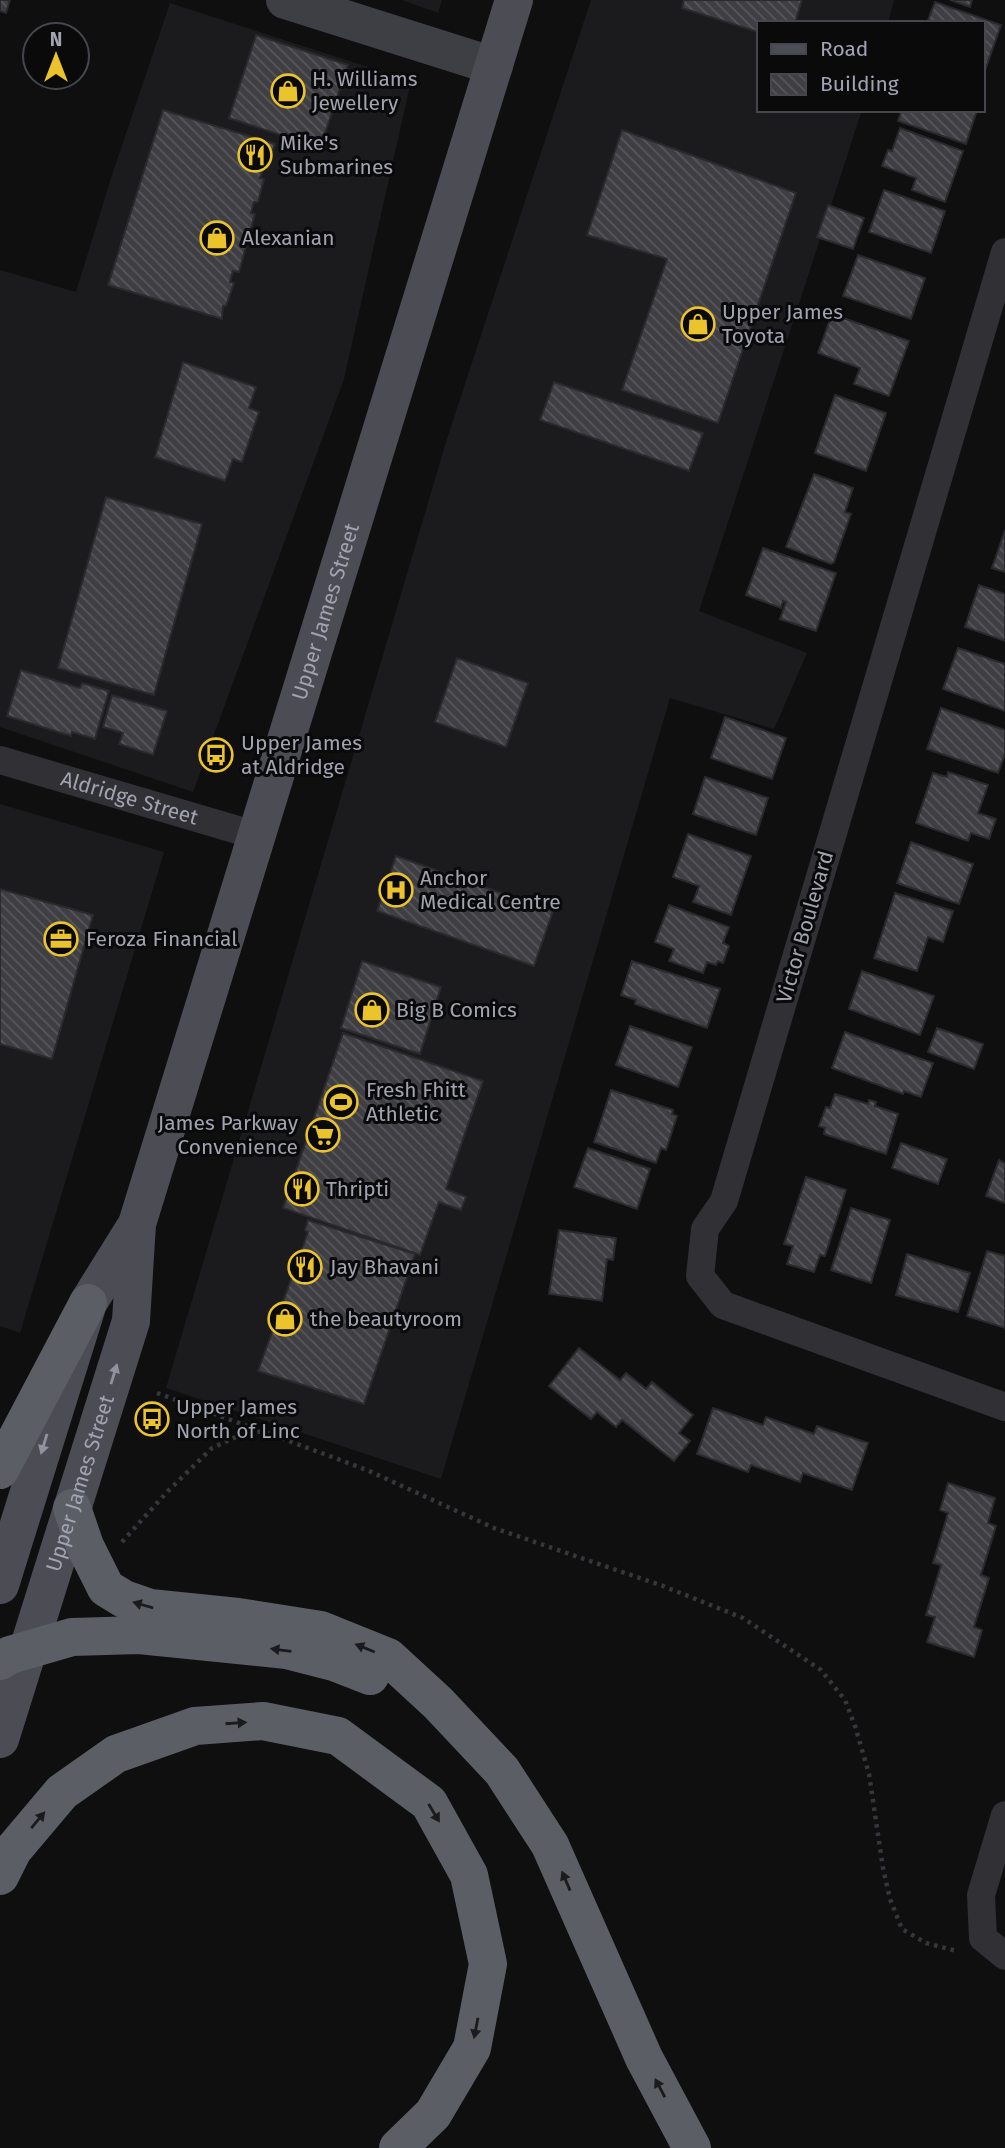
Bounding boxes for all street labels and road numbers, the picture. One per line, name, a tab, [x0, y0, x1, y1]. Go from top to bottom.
street label: Upper James Street	[286, 520, 365, 703]
street label: Aldridge Street	[58, 766, 202, 831]
street label: Victor Boulevard	[771, 848, 839, 1006]
street label: Upper James Street	[40, 1391, 120, 1575]

